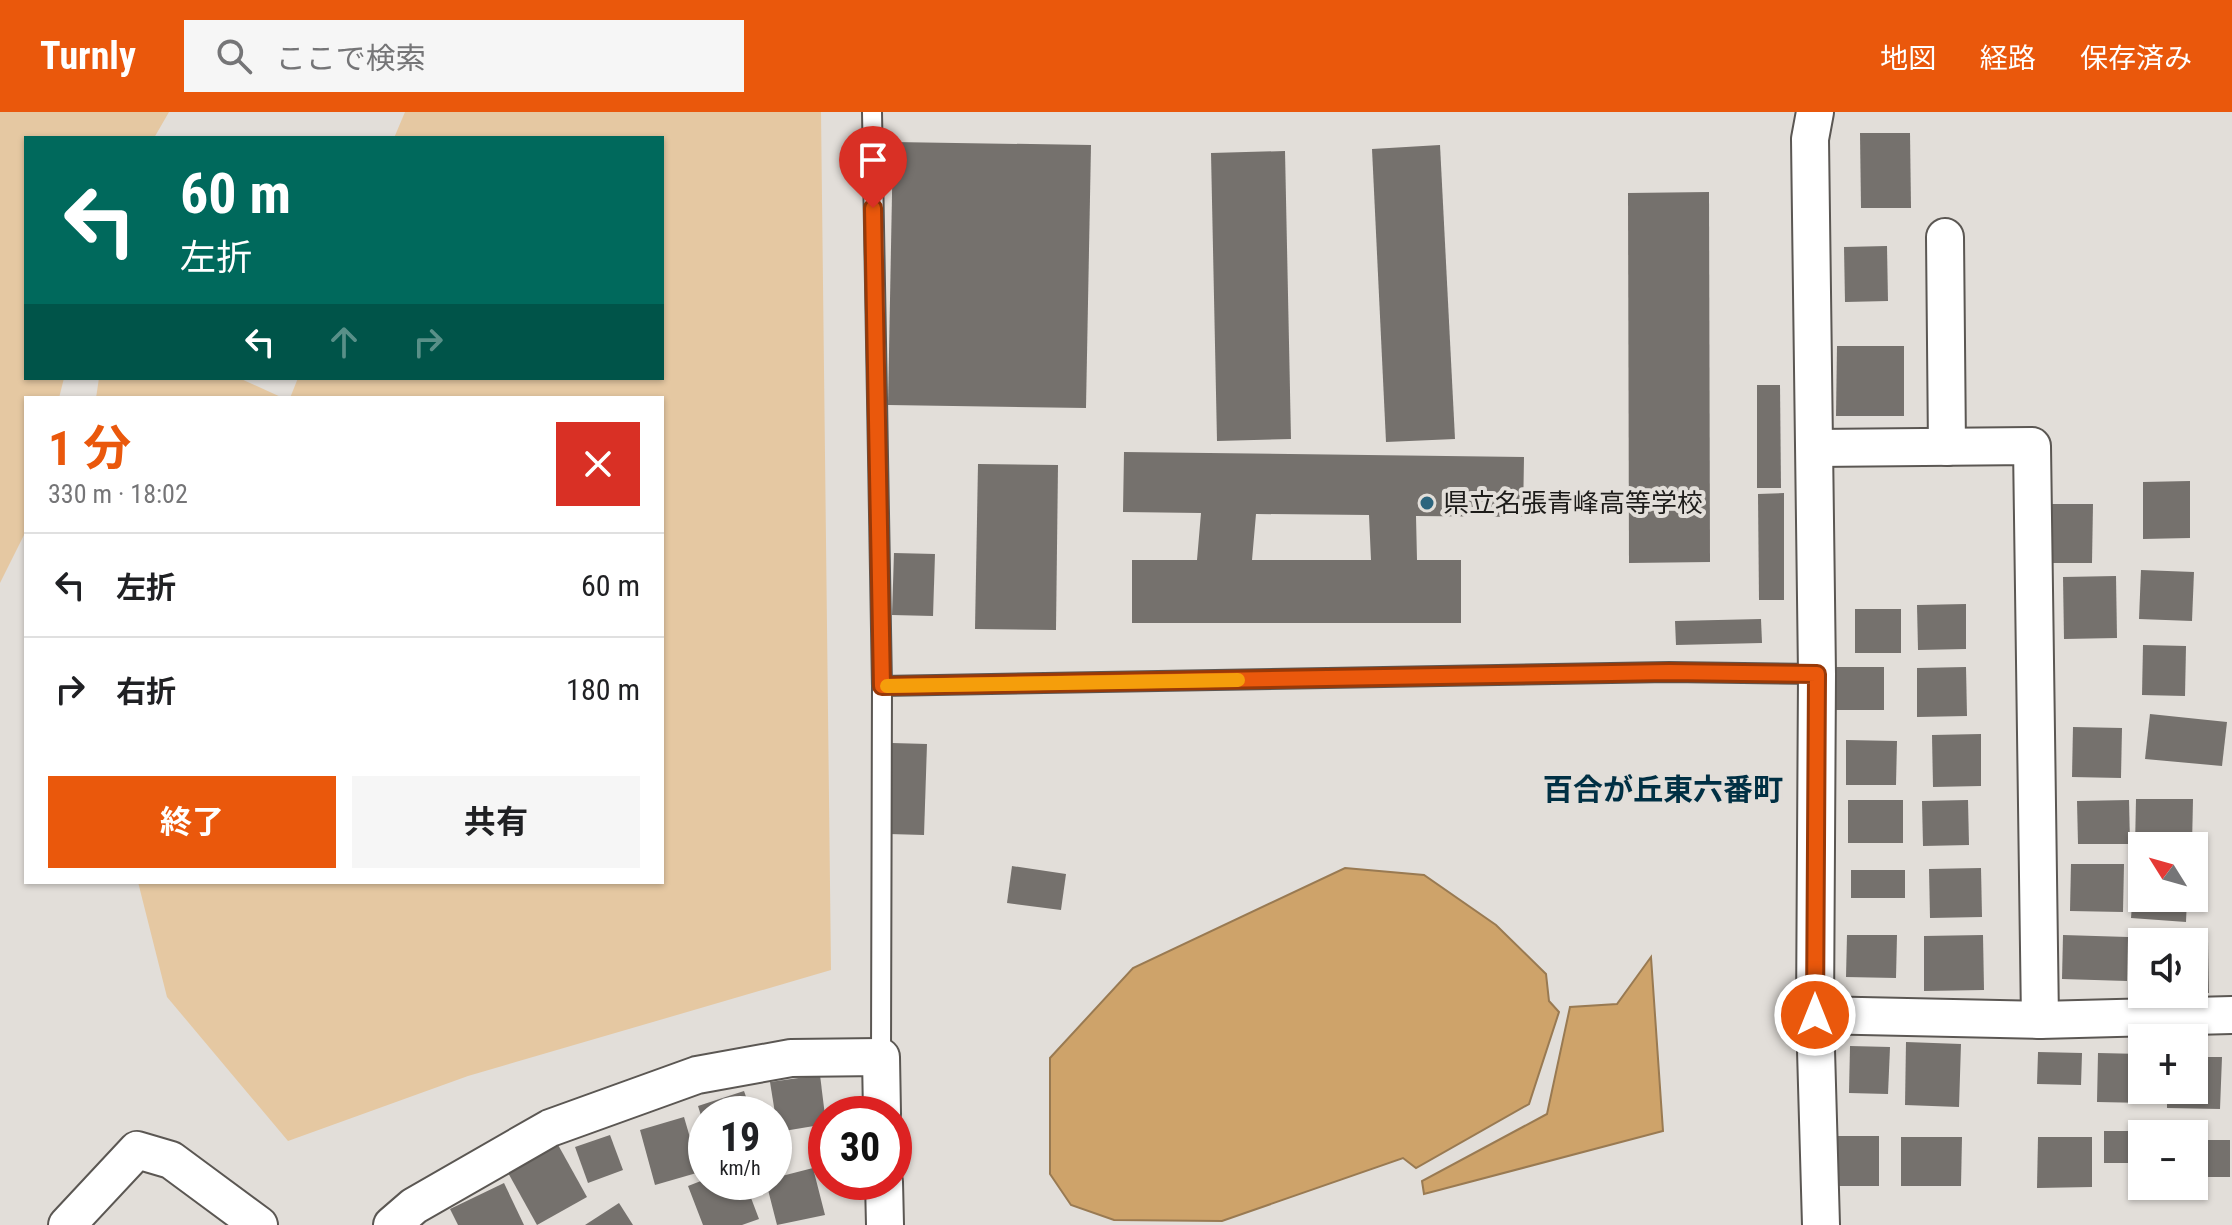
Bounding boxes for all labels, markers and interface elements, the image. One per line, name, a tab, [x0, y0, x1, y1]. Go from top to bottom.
search box	[184, 20, 744, 92]
text: Turnly	[40, 34, 136, 78]
icon: search	[212, 34, 256, 78]
text: ここで検索	[276, 41, 426, 76]
text: 地図	[1880, 42, 1936, 75]
text: 経路	[1980, 42, 2036, 75]
text: 保存済み	[2080, 42, 2192, 75]
pin	[839, 126, 907, 208]
icon: arrive	[851, 138, 895, 182]
text: 60 m	[180, 161, 291, 227]
icon: left	[48, 168, 152, 272]
text: 左折	[180, 237, 252, 279]
icon: left	[238, 320, 282, 364]
icon: ahead	[322, 320, 366, 364]
icon: right	[406, 320, 450, 364]
text: 1 分	[48, 420, 131, 477]
button: close	[556, 422, 640, 506]
text: 330 m · 18:02	[48, 479, 188, 509]
place label: 県立名張青峰高等学校	[1443, 488, 1703, 518]
marker: 県立名張青峰高等学校	[1418, 494, 1436, 512]
icon: left	[48, 563, 92, 607]
text: 60 m	[581, 568, 640, 603]
text: 左折	[116, 570, 176, 605]
icon: right	[48, 667, 92, 711]
text: 180 m	[566, 672, 640, 707]
text: 右折	[116, 674, 176, 709]
district label: 百合が丘東六番町	[1543, 772, 1783, 807]
button: 終了	[48, 776, 336, 868]
button: 共有	[352, 776, 640, 868]
north arrow	[2128, 832, 2208, 912]
map controls	[2128, 832, 2208, 1200]
button: sound	[2128, 928, 2208, 1008]
position arrow	[1773, 973, 1857, 1057]
button: +	[2128, 1024, 2208, 1104]
speed limit sign: 30	[808, 1096, 912, 1200]
text: 19	[720, 1114, 760, 1161]
button: −	[2128, 1120, 2208, 1200]
text: km/h	[719, 1156, 761, 1180]

